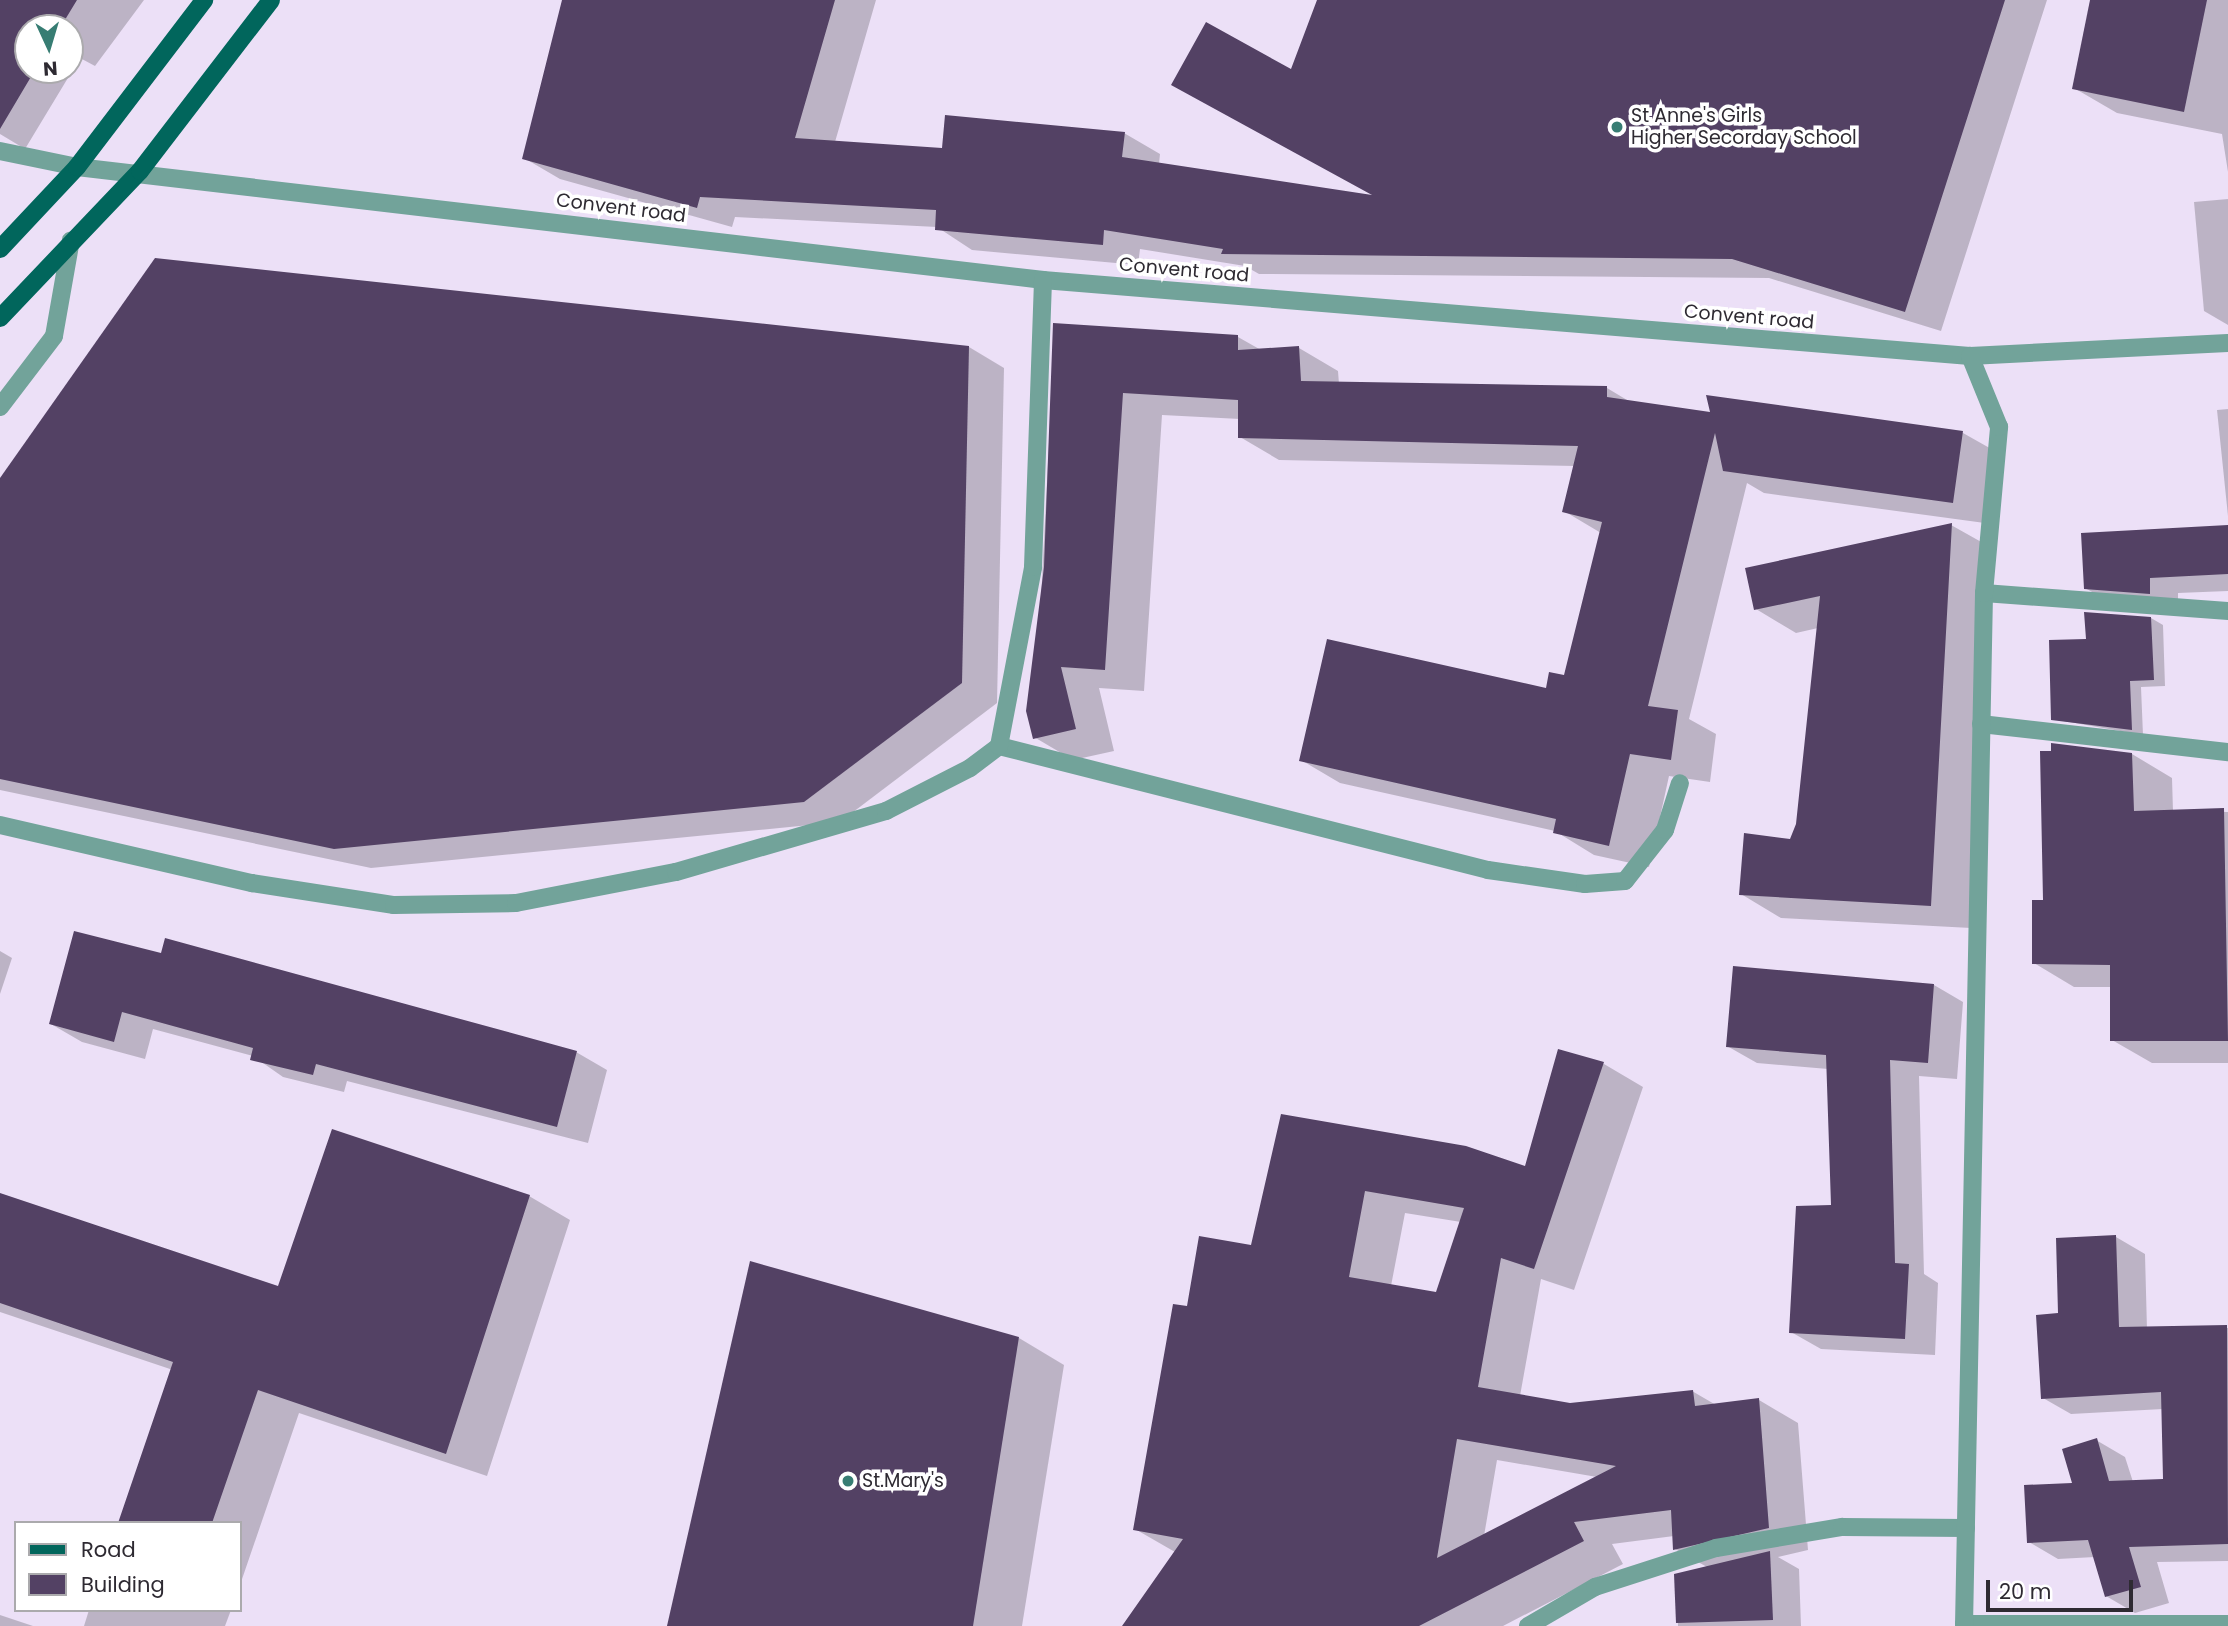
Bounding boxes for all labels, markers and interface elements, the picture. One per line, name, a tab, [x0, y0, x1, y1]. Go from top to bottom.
north arrow	[14, 14, 84, 84]
text: N	[42, 54, 58, 82]
place label: St Anne's Girls Higher Secorday School	[1631, 105, 1857, 149]
marker: St Anne's Girls Higher Secorday School	[1609, 119, 1625, 135]
street label: Convent road	[555, 189, 687, 227]
street label: Convent road	[1118, 253, 1250, 287]
street label: Convent road	[1683, 300, 1815, 334]
place label: St.Mary's	[862, 1470, 944, 1492]
marker: St.Mary's	[840, 1473, 856, 1489]
legend	[14, 1521, 242, 1612]
text: Road	[81, 1535, 136, 1564]
scale bar	[1990, 1566, 2137, 1610]
text: Building	[81, 1570, 165, 1599]
text: 20 m	[1999, 1577, 2052, 1606]

